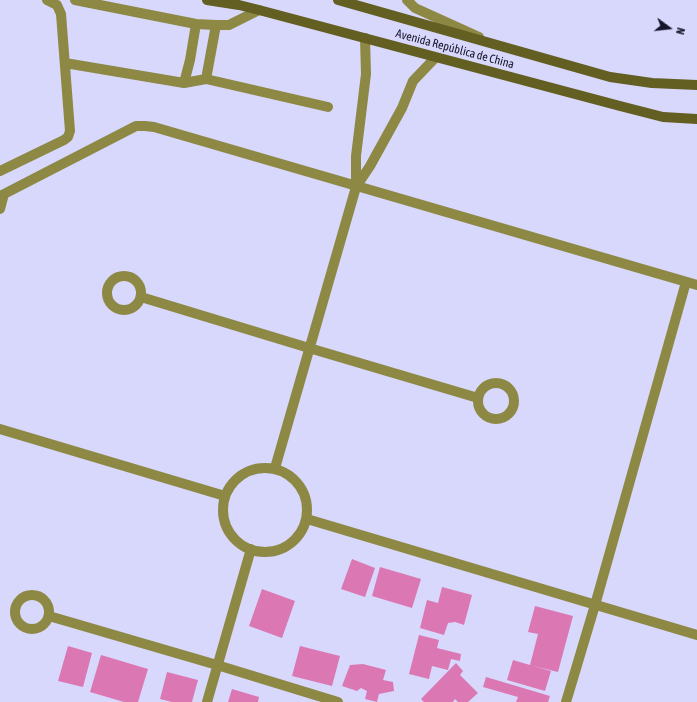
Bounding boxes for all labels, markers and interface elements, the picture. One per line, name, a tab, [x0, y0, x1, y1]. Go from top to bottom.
north arrow	[649, 8, 689, 48]
street label: Avenida República de China	[394, 26, 516, 72]
text: N	[674, 26, 687, 36]

